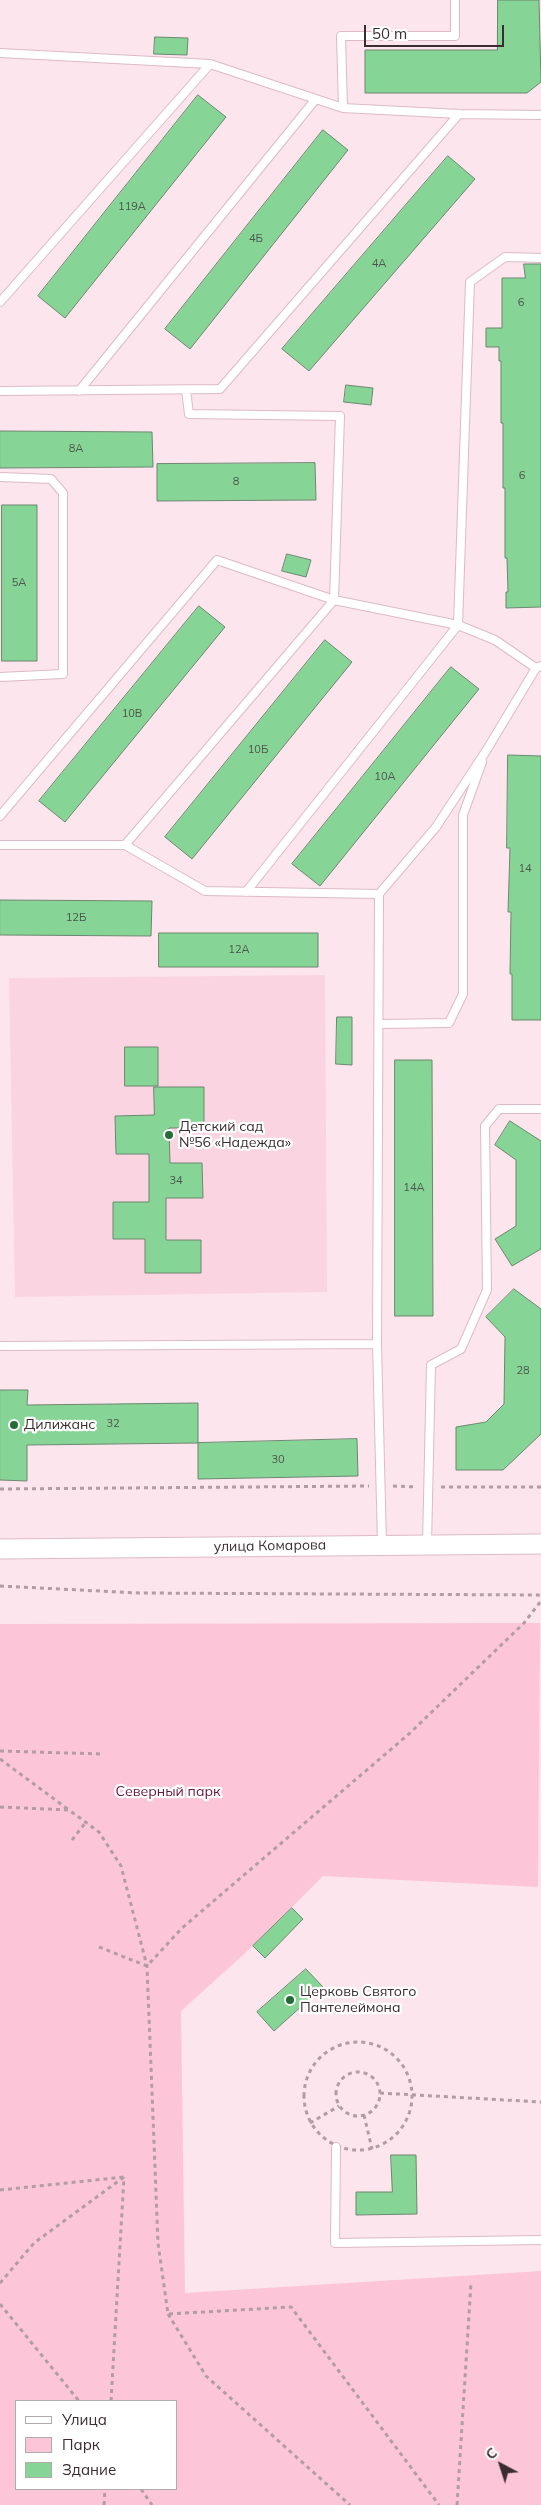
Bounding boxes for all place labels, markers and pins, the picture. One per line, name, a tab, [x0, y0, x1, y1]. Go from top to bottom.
place label: Детский сад №56 «Надежда»	[179, 1119, 291, 1152]
marker: Детский сад №56 «Надежда»	[163, 1129, 175, 1141]
place label: Дилижанс	[24, 1417, 95, 1433]
marker: Дилижанс	[8, 1419, 20, 1431]
place label: Церковь Святого Пантелеймона	[300, 1984, 416, 2016]
marker: Церковь Святого Пантелеймона	[284, 1994, 296, 2006]

